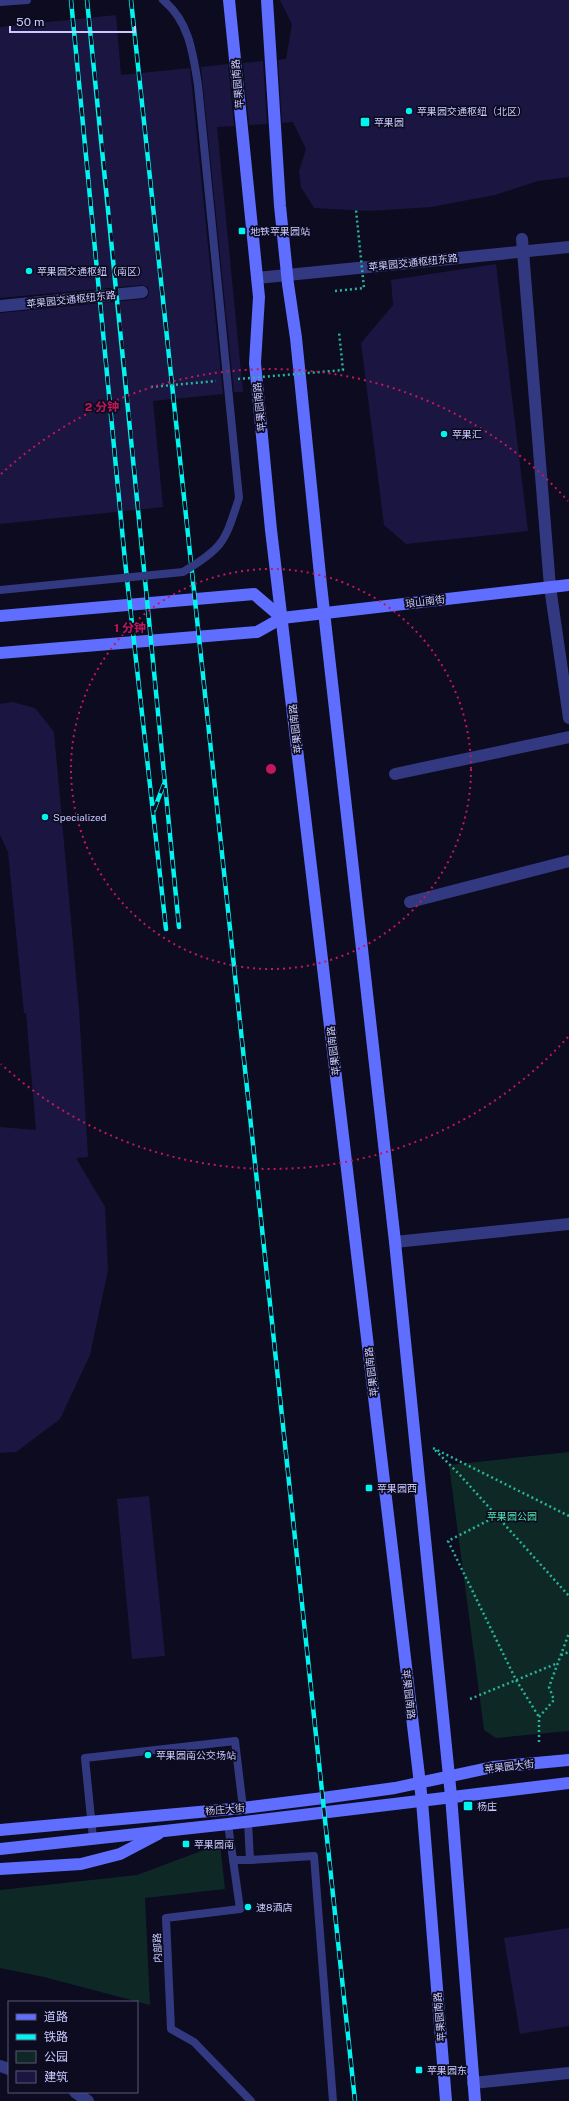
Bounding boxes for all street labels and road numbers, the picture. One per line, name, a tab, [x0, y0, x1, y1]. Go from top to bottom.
street label: 苹果园南路	[229, 59, 245, 109]
street label: 苹果园交通枢纽东路	[368, 251, 458, 273]
street label: 苹果园交通枢纽东路	[26, 288, 116, 310]
street label: 苹果园南路	[250, 382, 268, 432]
street label: 琅山南街	[404, 593, 446, 609]
street label: 苹果园南路	[286, 703, 304, 755]
street label: 苹果园南路	[324, 1025, 342, 1077]
street label: 苹果园南路	[362, 1346, 380, 1398]
street label: 苹果园南路	[400, 1668, 418, 1720]
street label: 苹果园大街	[483, 1757, 535, 1775]
street label: 杨庄大街	[205, 1801, 245, 1817]
street label: 内部路	[150, 1933, 164, 1963]
street label: 苹果园南路	[431, 1992, 447, 2042]

